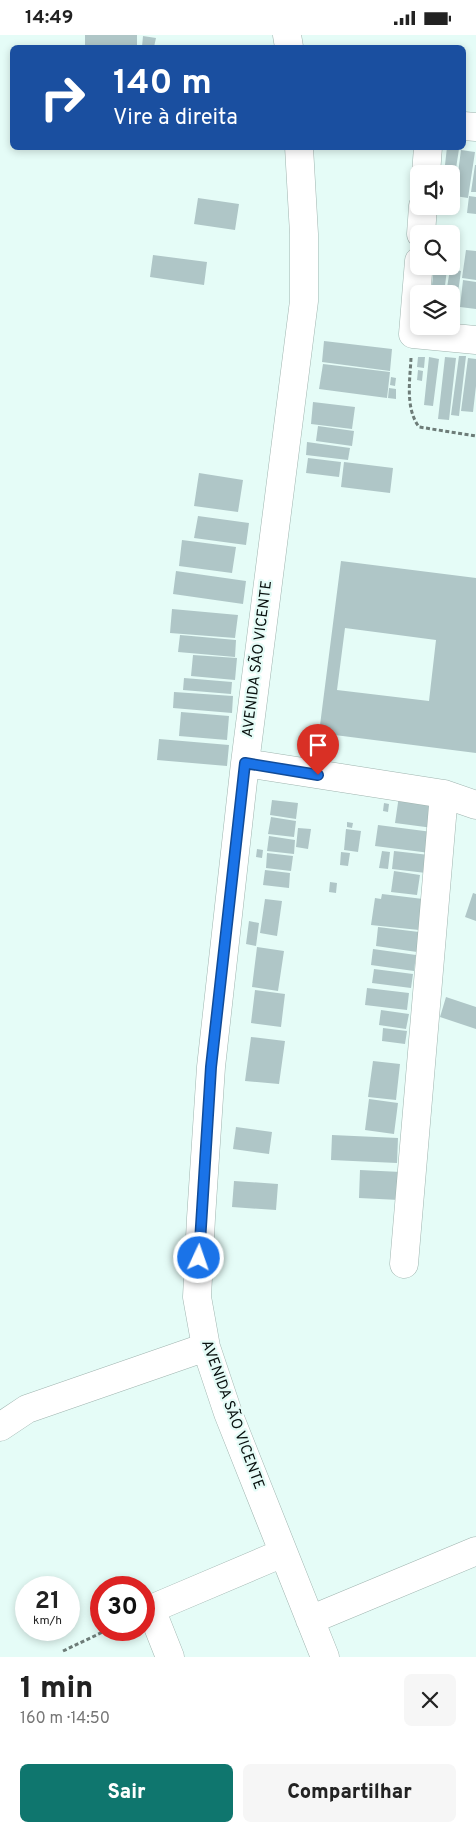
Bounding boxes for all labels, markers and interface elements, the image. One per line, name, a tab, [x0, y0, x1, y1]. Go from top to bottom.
text: 14:49	[25, 6, 73, 30]
text: 140 m	[113, 62, 212, 106]
icon: right	[30, 65, 95, 130]
text: Vire à direita	[113, 105, 238, 132]
map controls	[410, 165, 460, 335]
button: sound	[410, 165, 460, 215]
button: search	[410, 225, 460, 275]
button: layers	[410, 285, 460, 335]
street label: AVENIDA SÃO VICENTE	[238, 579, 277, 738]
pin	[297, 724, 339, 775]
icon: arrive	[304, 731, 332, 759]
position arrow	[172, 1231, 224, 1283]
street label: AVENIDA SÃO VICENTE	[196, 1337, 269, 1492]
speed limit sign: 30	[90, 1576, 155, 1641]
text: 21	[35, 1586, 60, 1618]
text: km/h	[33, 1613, 62, 1629]
text: 1 min	[20, 1671, 93, 1708]
button: close	[404, 1674, 456, 1726]
text: 160 m · 14:50	[20, 1709, 110, 1729]
button: Sair	[20, 1764, 233, 1822]
button: Compartilhar	[243, 1764, 456, 1822]

